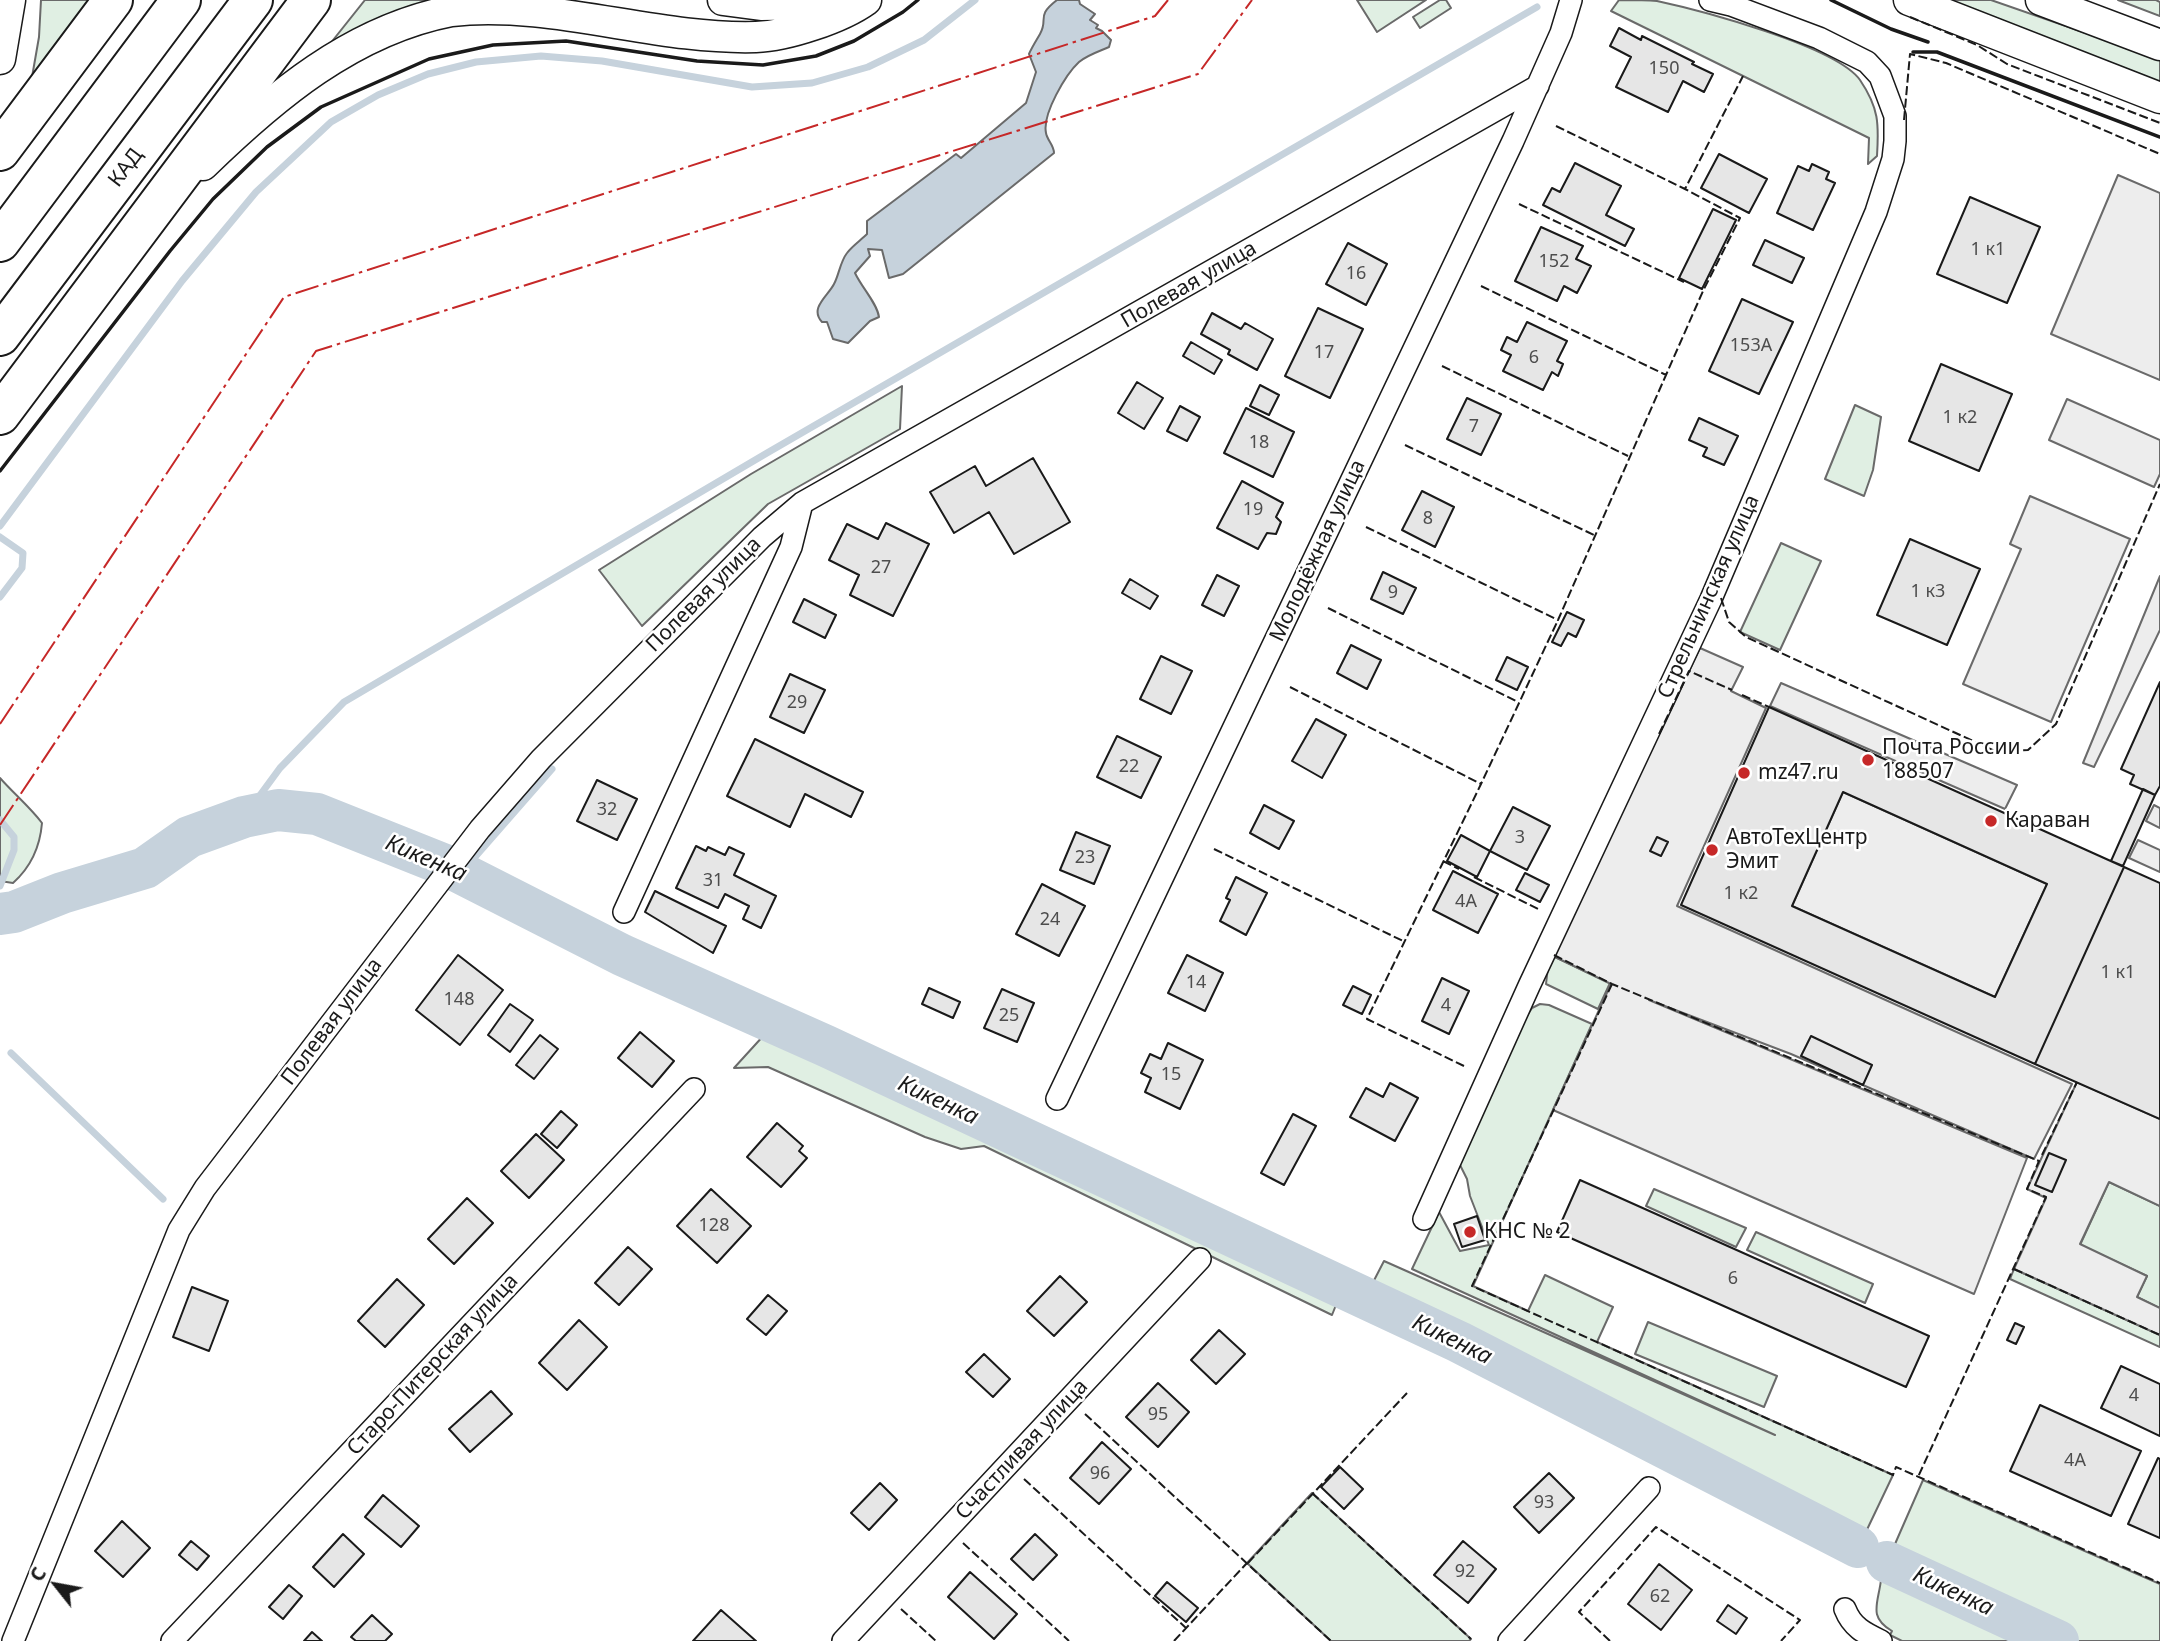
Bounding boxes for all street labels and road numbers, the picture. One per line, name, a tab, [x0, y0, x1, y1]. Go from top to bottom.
street label: КАД	[103, 144, 149, 192]
street label: Полевая улица	[1117, 236, 1261, 334]
street label: Молодёжная улица	[1265, 456, 1371, 646]
street label: Стрельнинская улица	[1653, 491, 1765, 703]
street label: Полевая улица	[641, 532, 767, 658]
street label: Полевая улица	[276, 954, 388, 1090]
street label: Старо-Питерская улица	[342, 1269, 524, 1461]
street label: Счастливая улица	[951, 1375, 1093, 1525]

